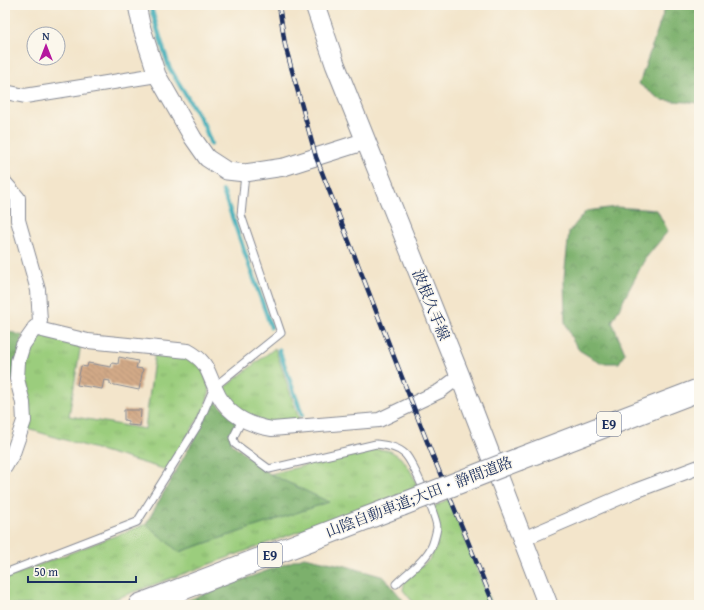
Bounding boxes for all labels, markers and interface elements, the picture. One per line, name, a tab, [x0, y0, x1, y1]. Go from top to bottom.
north arrow	[26, 26, 66, 66]
text: N	[42, 28, 50, 44]
street label: 波根久手線	[408, 266, 455, 344]
road number: E9	[597, 412, 621, 436]
street label: 山陰自動車道;大田・静間道路	[322, 451, 515, 542]
road number: E9	[258, 543, 282, 567]
scale bar	[28, 558, 136, 584]
text: 50 m	[34, 563, 58, 580]

